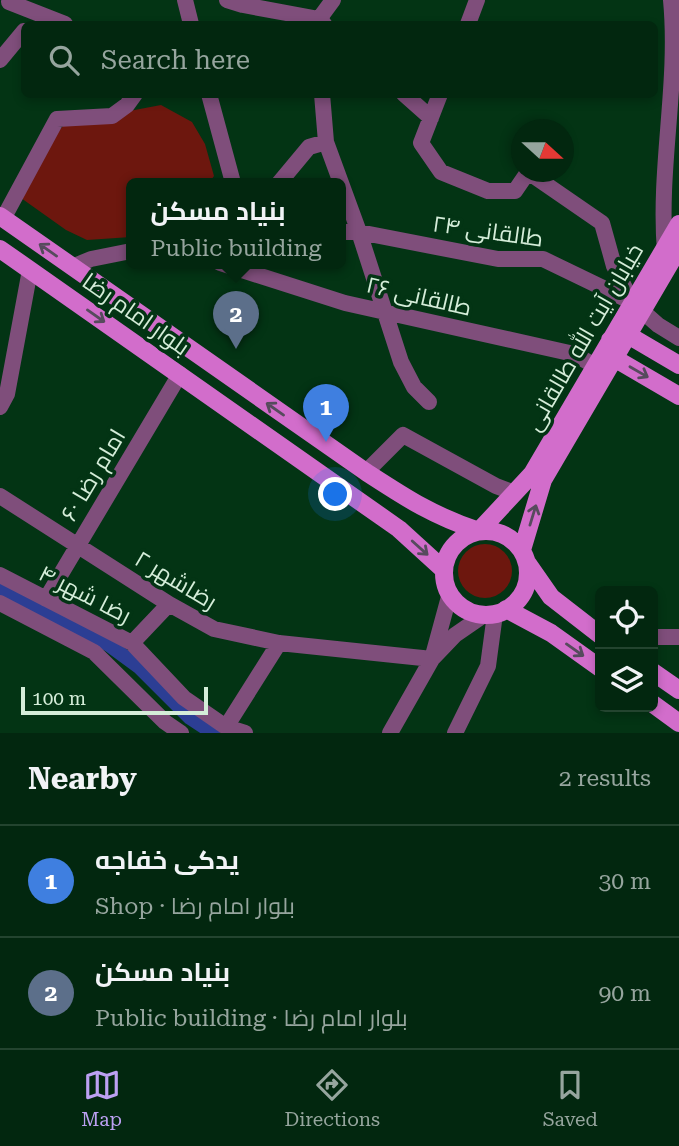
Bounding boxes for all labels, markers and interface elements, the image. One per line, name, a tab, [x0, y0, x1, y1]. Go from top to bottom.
search box	[21, 21, 658, 98]
icon: search	[45, 41, 83, 79]
text: Search here	[101, 45, 250, 75]
north arrow	[511, 119, 574, 182]
popup	[126, 178, 346, 269]
text: بنیاد مسکن	[150, 196, 286, 226]
street label: طالقانی ۲۴	[431, 210, 545, 253]
text: Public building	[150, 235, 322, 262]
street label: خیابان آیت الله طالقانی	[518, 238, 649, 436]
one-way arrow	[39, 243, 58, 257]
street label: بلوار امام رضا	[76, 268, 194, 363]
street label: طالقانی ۲۶	[364, 271, 474, 322]
pin: 2	[213, 291, 259, 349]
one-way arrow	[86, 309, 105, 323]
one-way arrow	[628, 365, 648, 379]
pin: 1	[303, 384, 349, 442]
one-way arrow	[266, 402, 285, 416]
street label: امام رضا ۶۰	[56, 424, 133, 527]
your location	[318, 477, 352, 511]
one-way arrow	[527, 504, 540, 526]
one-way arrow	[411, 540, 429, 556]
street label: رضاشهر ۲	[130, 545, 222, 615]
street label: رضا شهر ۴	[34, 560, 135, 629]
map controls	[595, 586, 658, 712]
button: locate	[595, 586, 658, 649]
one-way arrow	[565, 643, 584, 657]
button: layers	[595, 649, 658, 712]
scale bar	[21, 684, 208, 716]
text: 100 m	[32, 687, 86, 710]
text: Nearby	[28, 761, 137, 796]
text: 2 results	[559, 765, 651, 792]
text: یدکی خفاجه	[95, 845, 239, 875]
text: 1	[45, 868, 57, 895]
text: 30 m	[598, 868, 651, 895]
text: Shop · بلوار امام رضا	[95, 893, 295, 920]
text: بنیاد مسکن	[95, 957, 230, 987]
text: 2	[45, 980, 57, 1007]
text: 90 m	[598, 980, 651, 1007]
text: Public building · بلوار امام رضا	[95, 1005, 408, 1032]
tab: Map	[81, 1066, 122, 1131]
tab: Directions	[284, 1066, 380, 1131]
tab: Saved	[543, 1066, 598, 1131]

